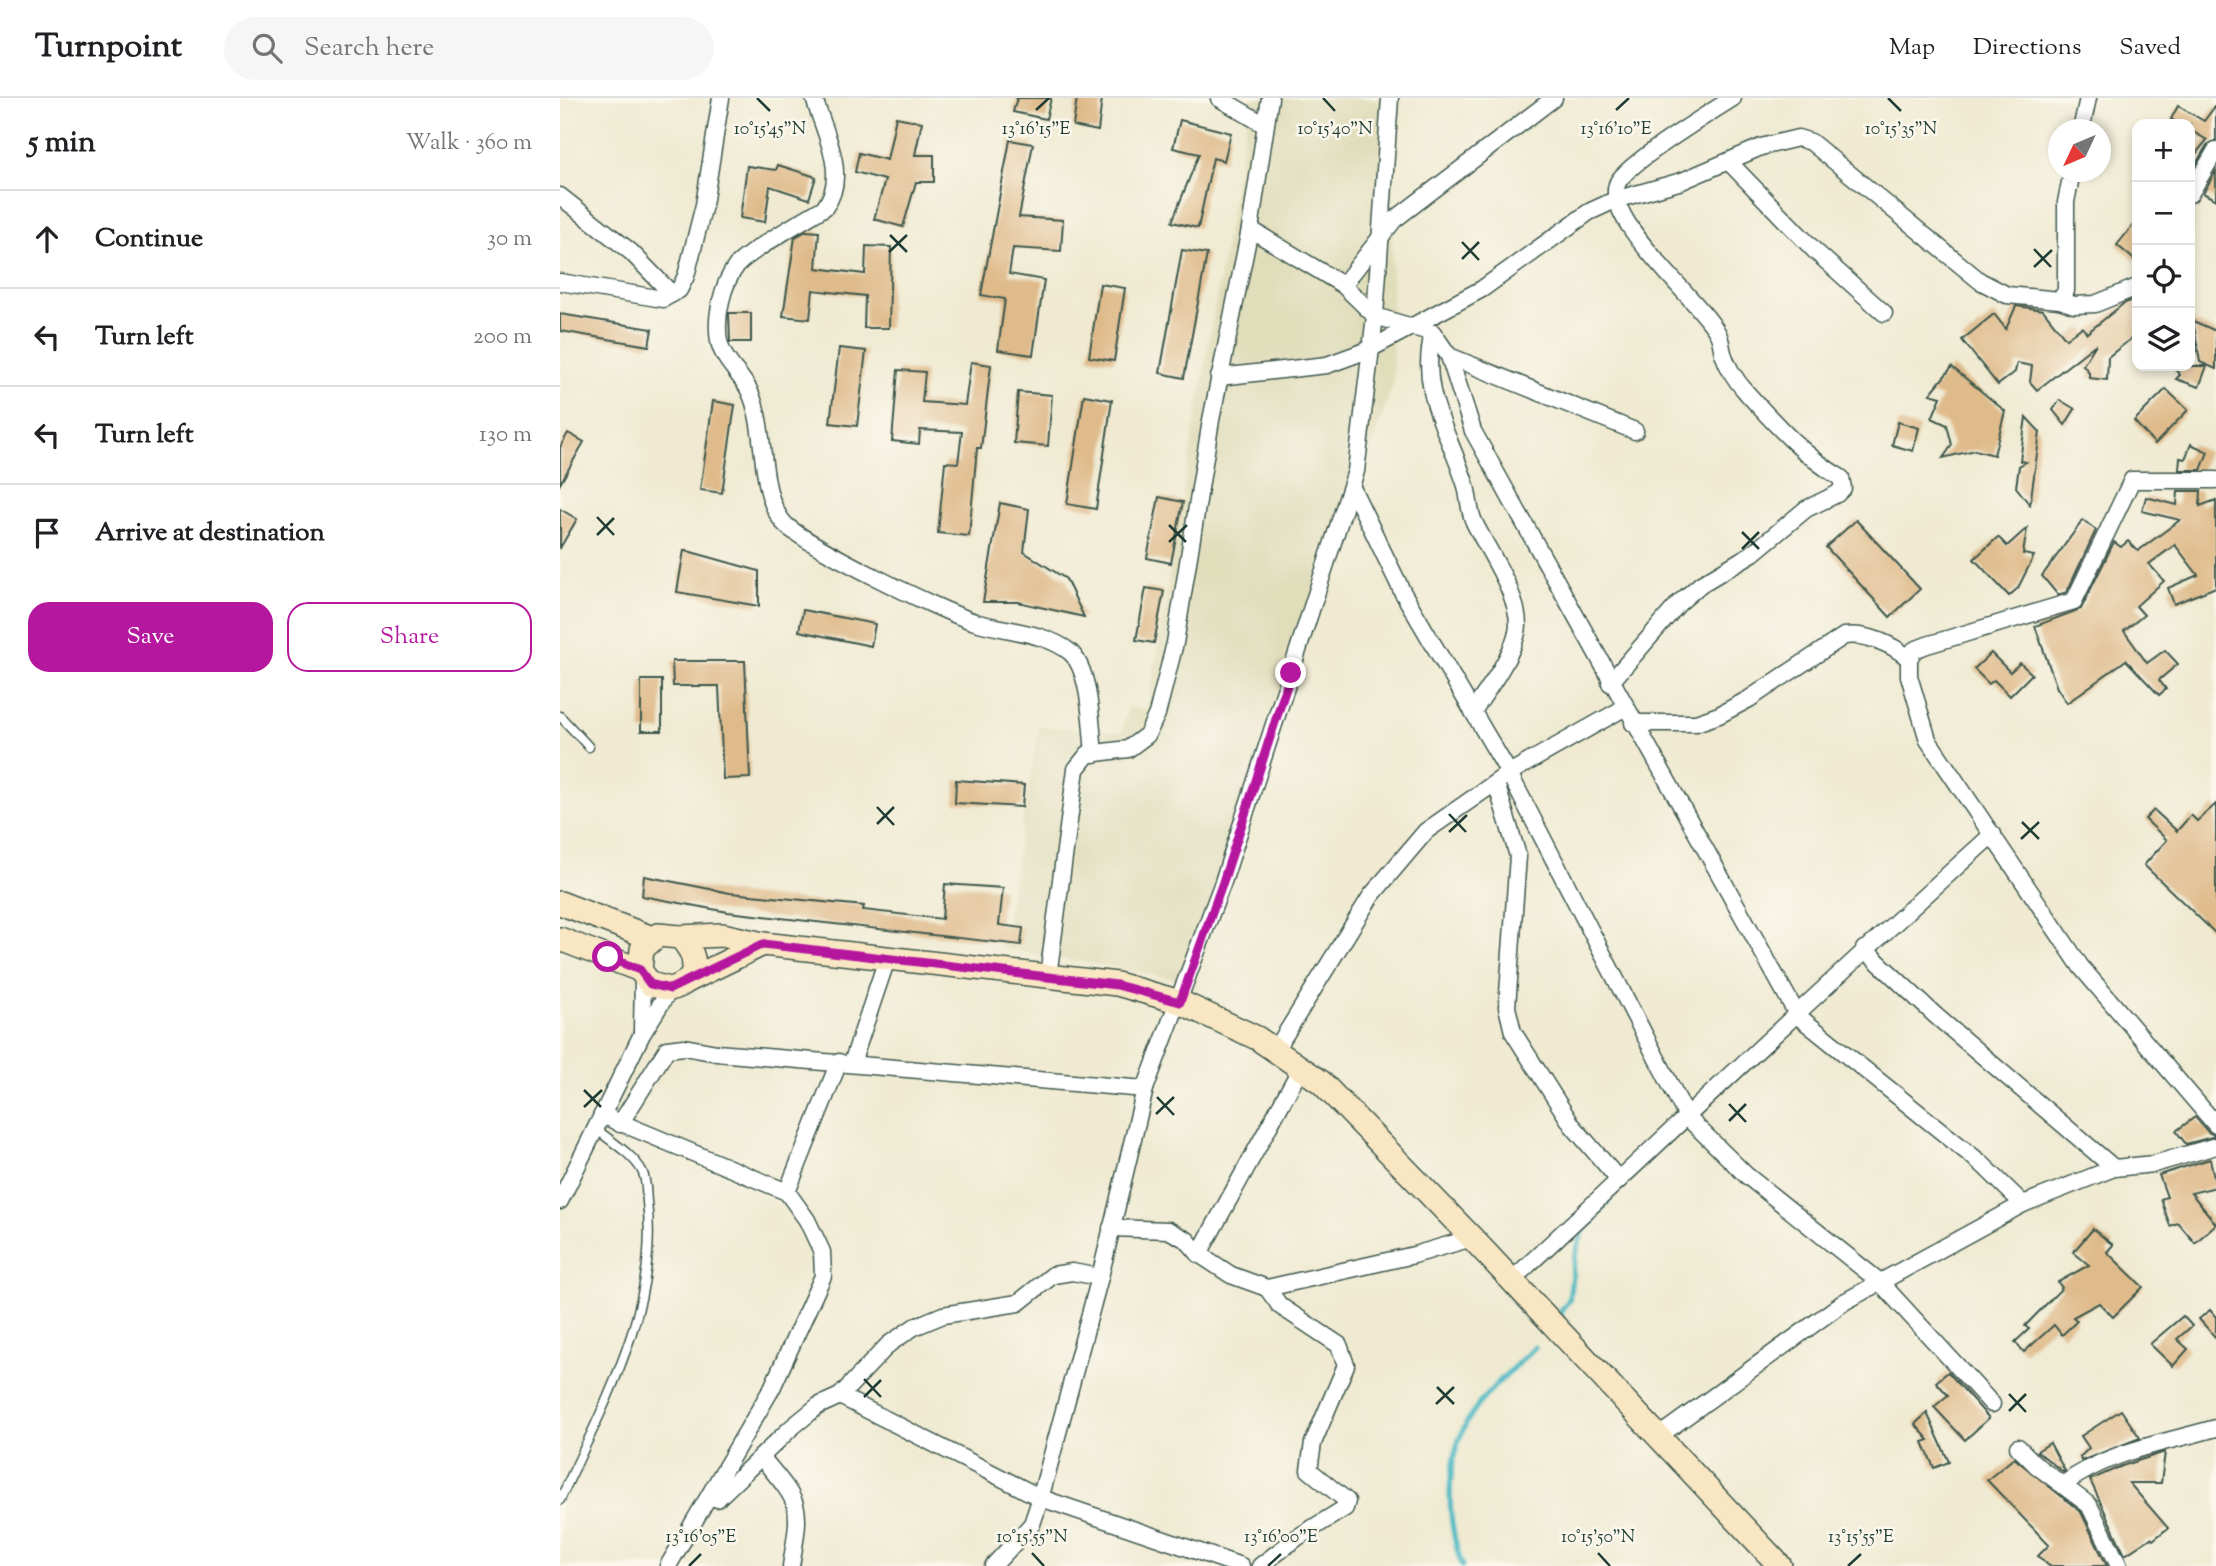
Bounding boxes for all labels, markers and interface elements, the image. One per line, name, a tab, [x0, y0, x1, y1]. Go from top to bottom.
search box	[224, 17, 714, 80]
text: Turnpoint	[35, 24, 182, 72]
icon: search	[248, 29, 286, 67]
text: Search here	[304, 30, 434, 67]
text: Map	[1889, 31, 1935, 65]
text: Directions	[1973, 31, 2081, 65]
text: Saved	[2119, 31, 2181, 65]
text: 10°15'45"N	[734, 117, 806, 143]
text: 13°16'15"E	[1002, 117, 1070, 143]
text: 10°15'40"N	[1297, 117, 1373, 143]
text: 13°16'10"E	[1580, 117, 1652, 143]
text: 10°15'35"N	[1865, 117, 1937, 143]
north arrow	[2048, 119, 2111, 182]
map controls	[2132, 119, 2195, 371]
button: +	[2132, 119, 2195, 182]
text: 5 min	[28, 122, 96, 165]
text: Walk · 360 m	[406, 127, 532, 160]
button: −	[2132, 182, 2195, 245]
icon: ahead	[28, 220, 66, 258]
text: Continue	[95, 221, 203, 258]
text: 30 m	[487, 223, 532, 256]
button: locate	[2132, 245, 2195, 308]
button: layers	[2132, 308, 2195, 371]
icon: left	[28, 318, 66, 356]
text: Turn left	[95, 319, 194, 356]
text: 200 m	[473, 321, 532, 354]
icon: left	[28, 416, 66, 454]
text: Turn left	[95, 417, 194, 454]
text: 130 m	[479, 419, 532, 452]
icon: arrive	[28, 514, 66, 552]
text: Arrive at destination	[95, 515, 325, 552]
button: Save	[28, 602, 273, 672]
button: Share	[287, 602, 532, 672]
route end	[1275, 657, 1306, 688]
route start	[592, 941, 623, 972]
text: 13°16'05"E	[666, 1525, 737, 1551]
text: 10°15'55"N	[996, 1525, 1068, 1551]
text: 13°16'00"E	[1244, 1525, 1318, 1551]
text: 10°15'50"N	[1561, 1525, 1635, 1551]
text: 13°15'55"E	[1828, 1525, 1894, 1551]

